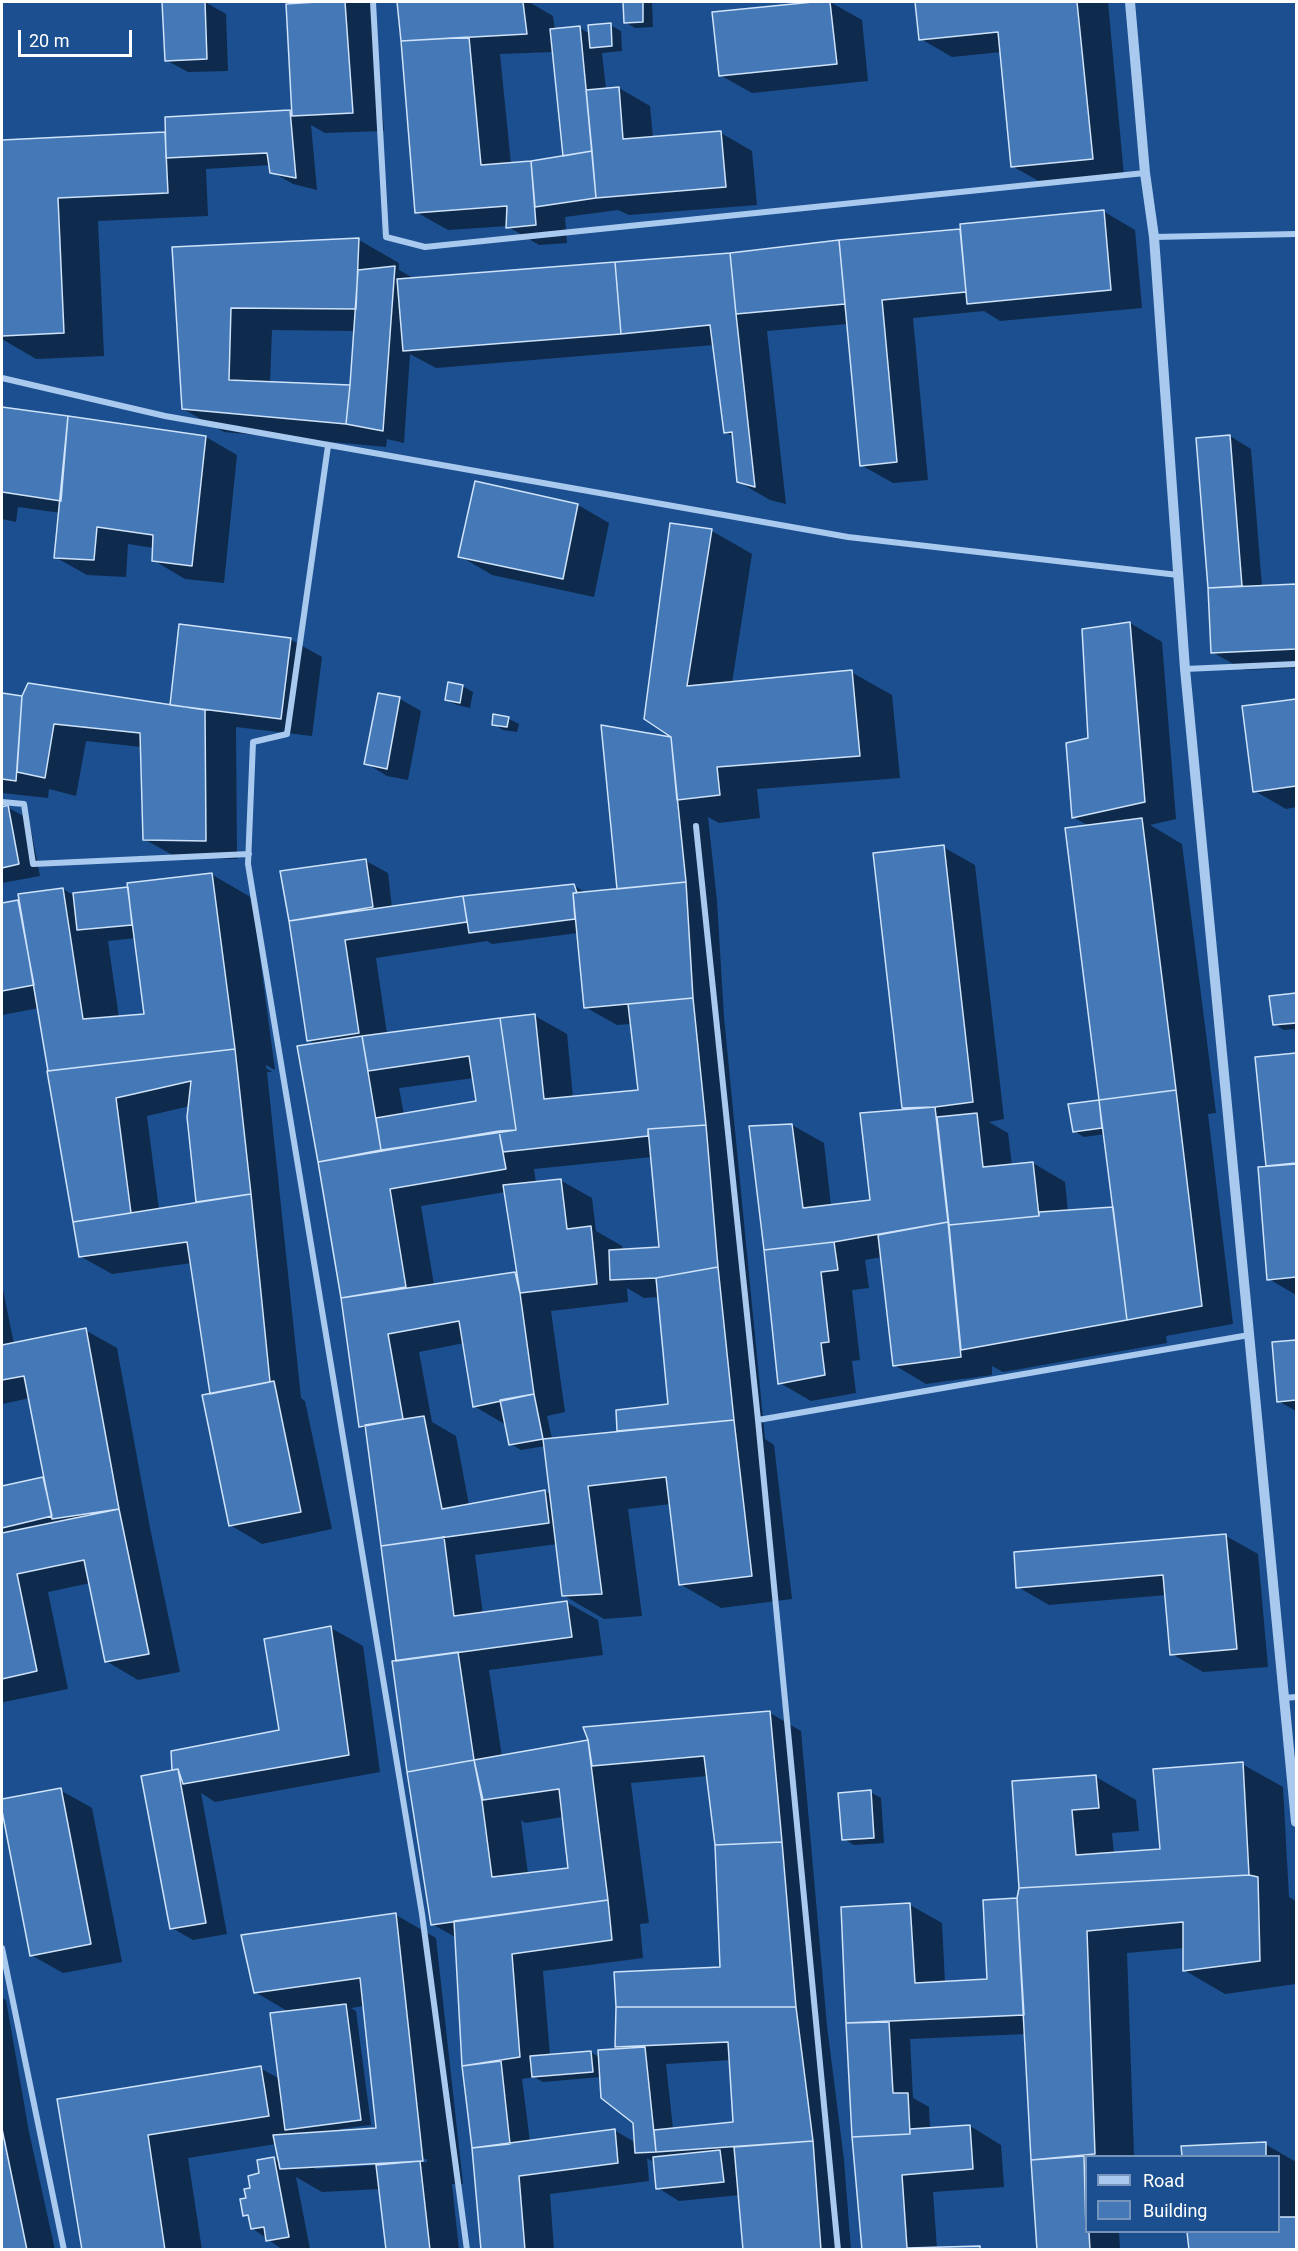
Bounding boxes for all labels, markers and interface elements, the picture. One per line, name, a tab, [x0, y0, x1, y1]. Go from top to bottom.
scale bar	[21, 18, 135, 56]
text: 20 m	[29, 30, 69, 51]
legend	[1085, 2155, 1280, 2233]
text: Road	[1143, 2170, 1184, 2191]
text: Building	[1143, 2200, 1207, 2221]

